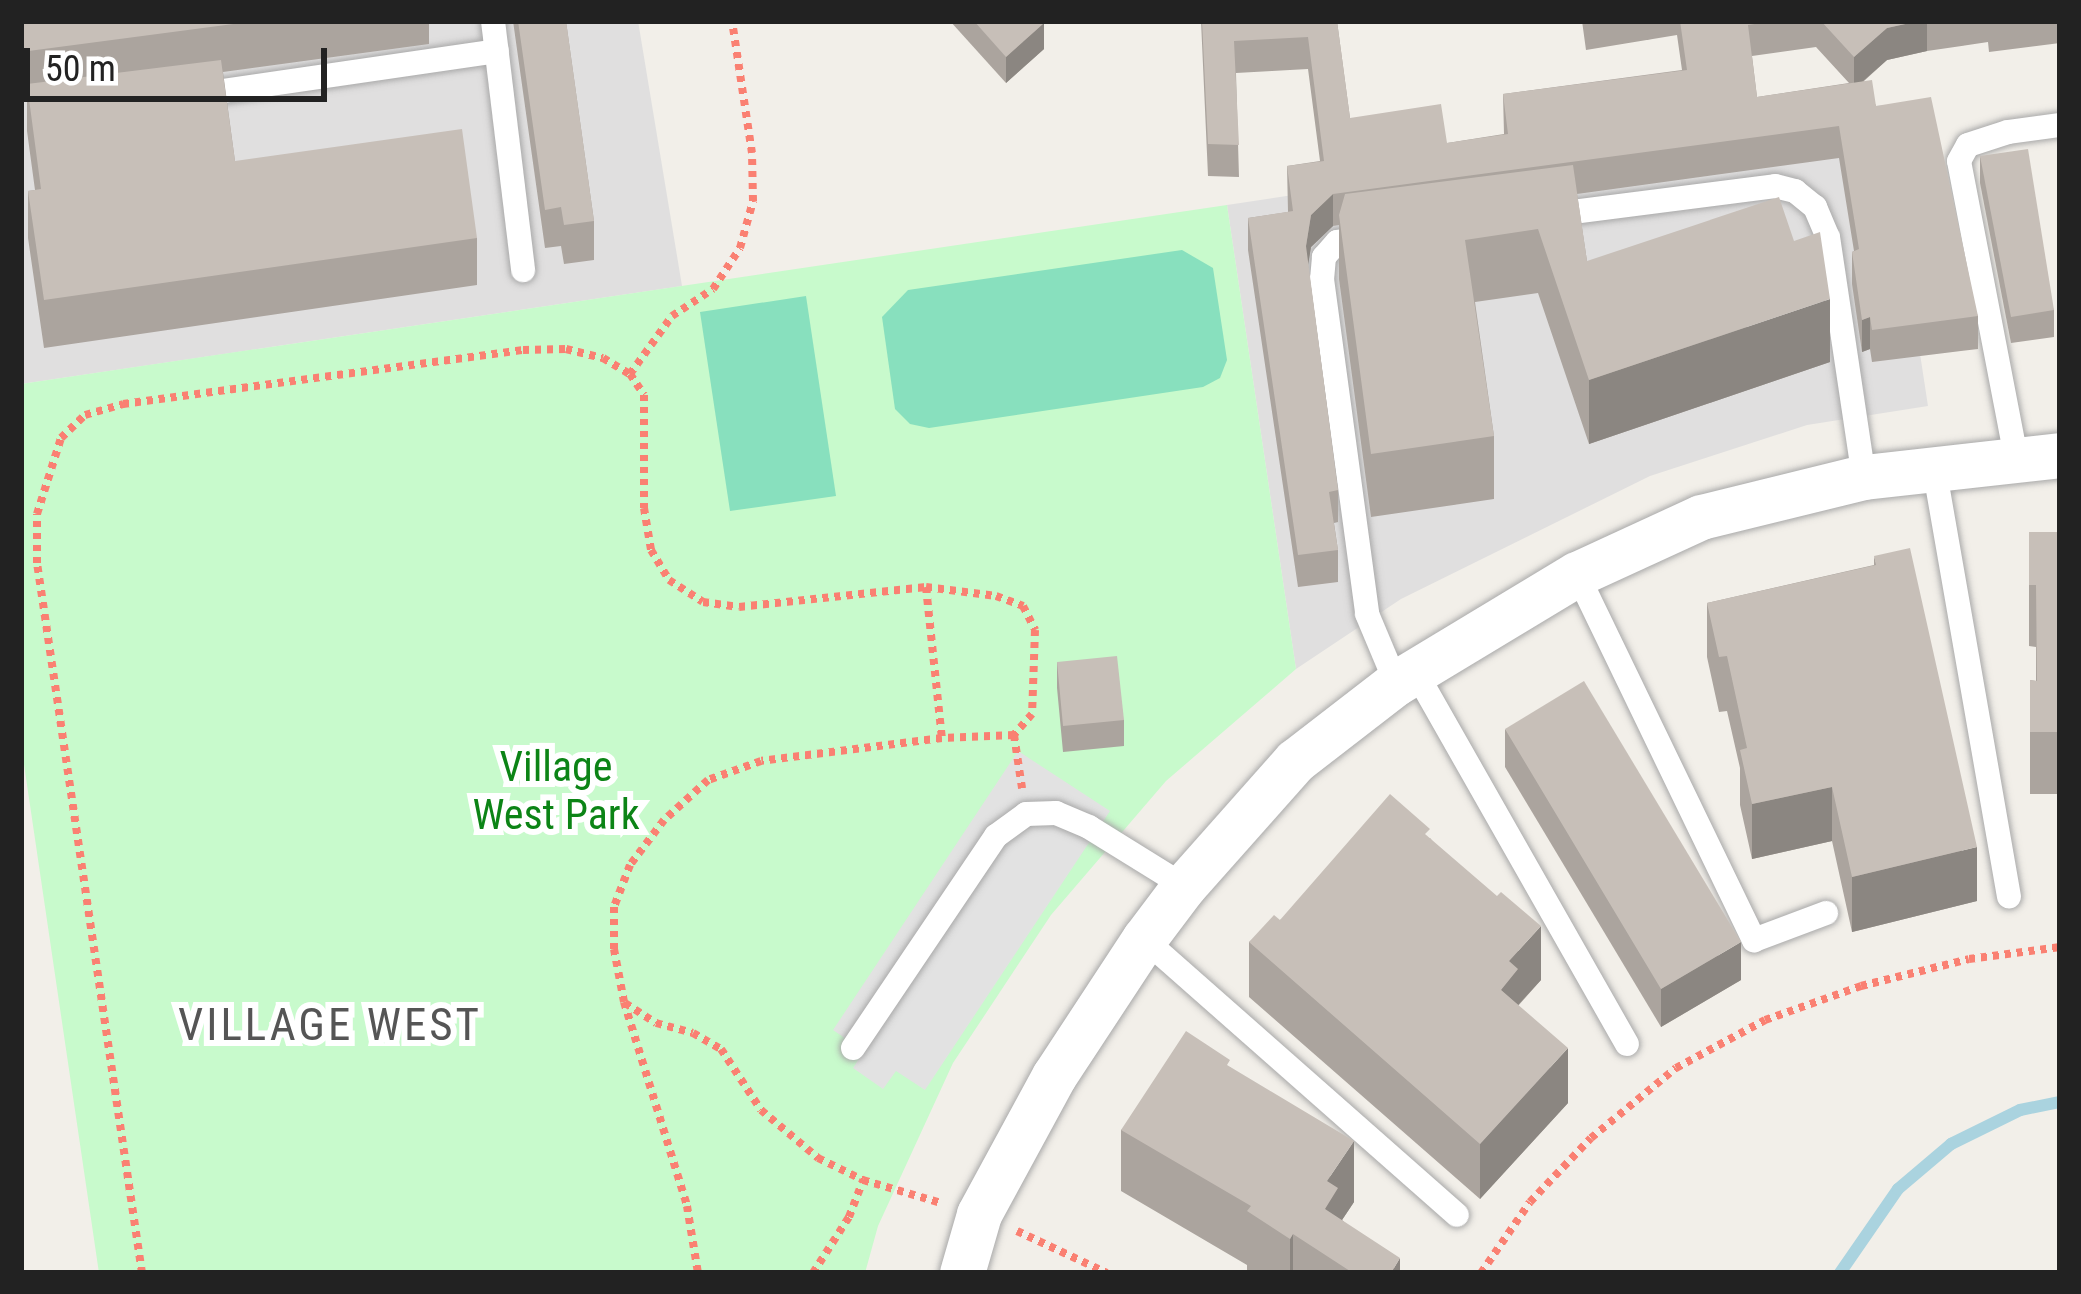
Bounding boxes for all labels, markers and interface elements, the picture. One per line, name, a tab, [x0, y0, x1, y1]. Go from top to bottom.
scale bar	[30, 24, 333, 98]
text: 50 m	[45, 48, 116, 90]
park label: Village West Park	[472, 742, 640, 840]
district label: VILLAGE WEST	[178, 998, 482, 1052]

